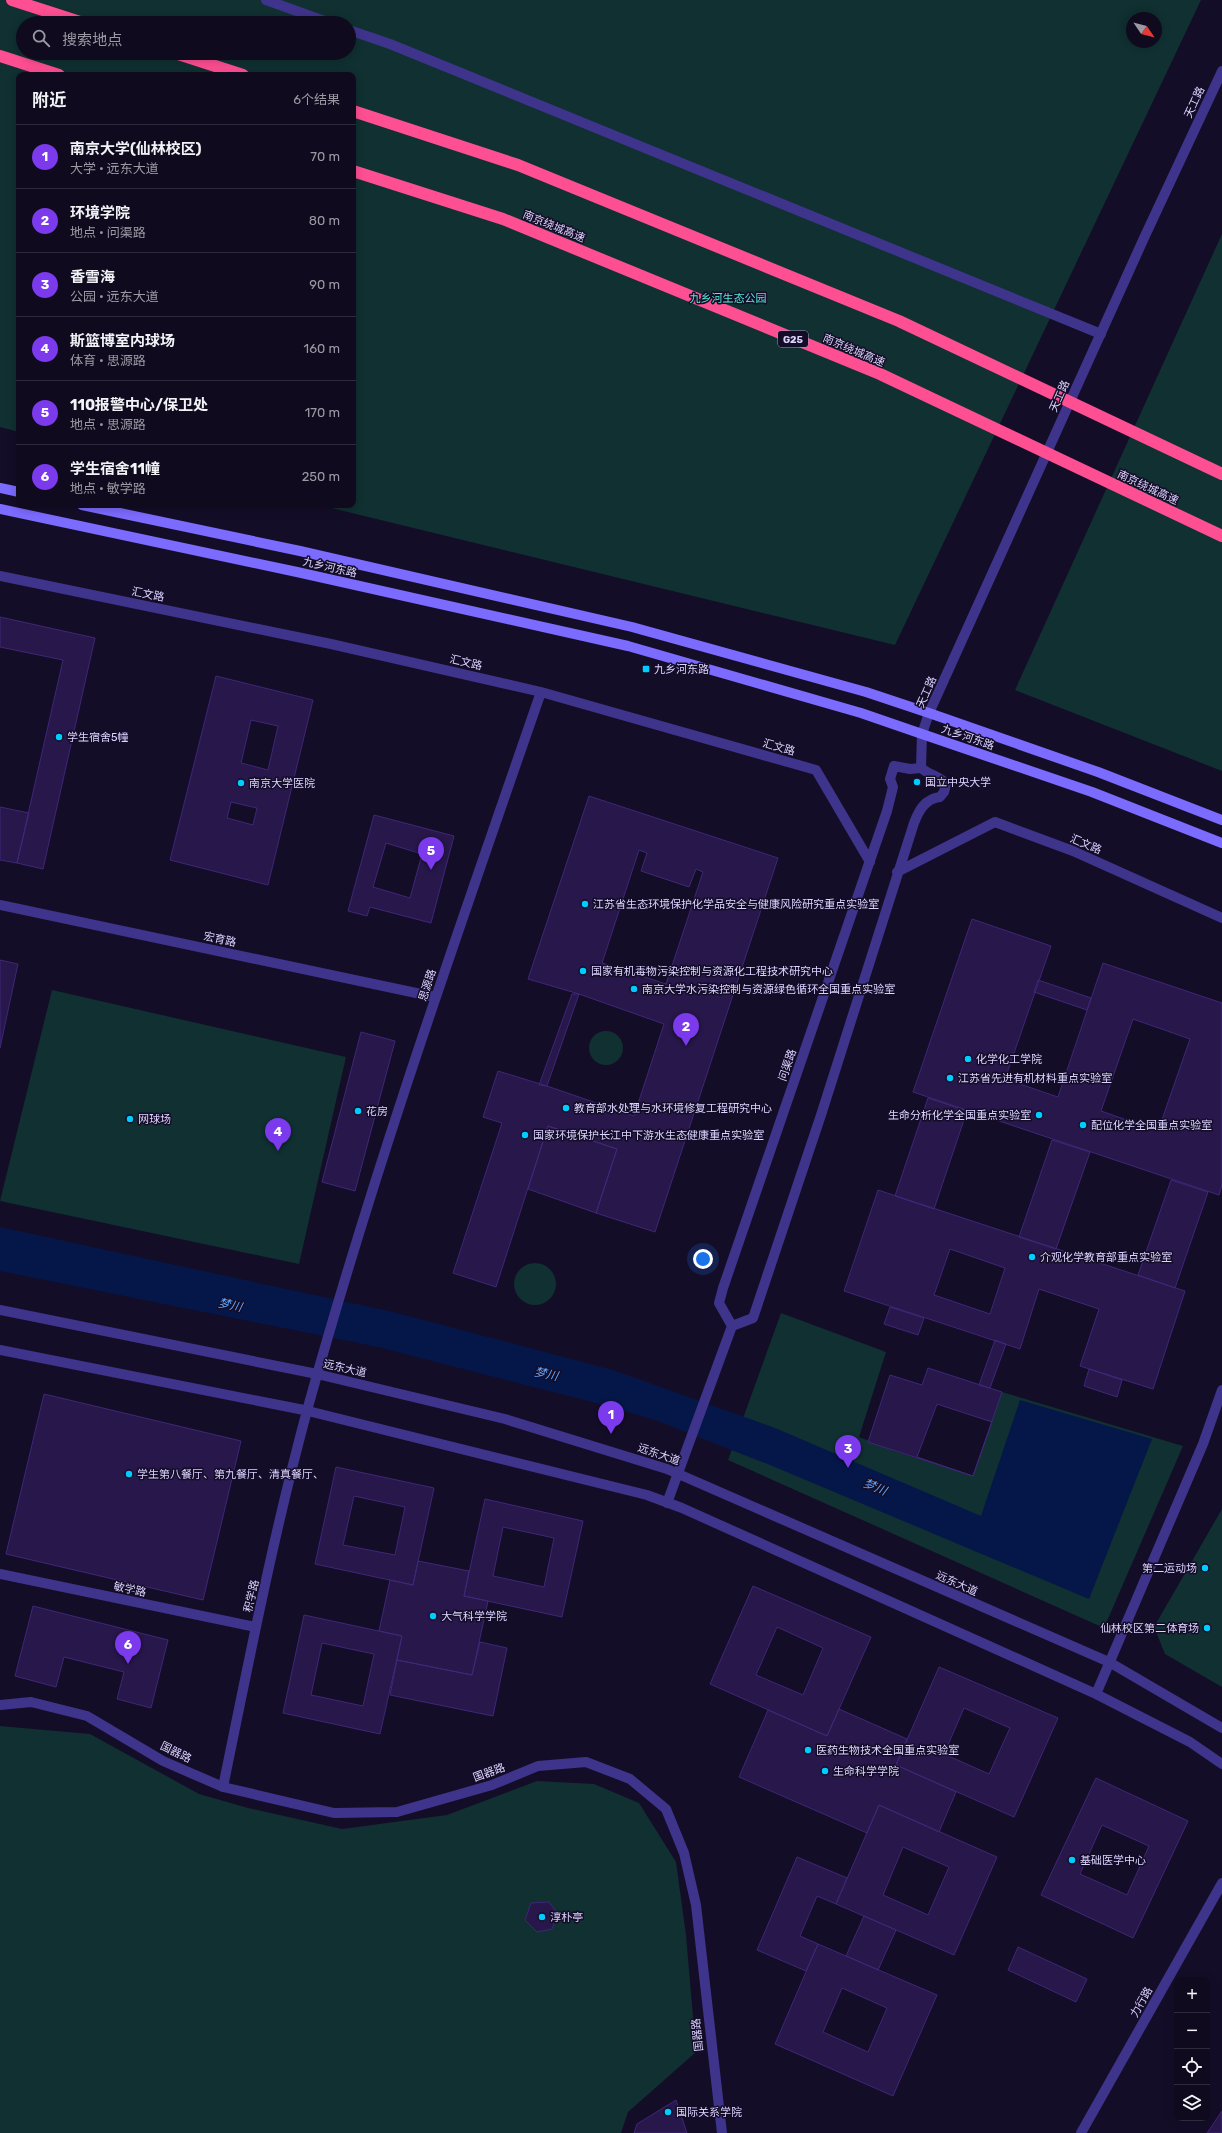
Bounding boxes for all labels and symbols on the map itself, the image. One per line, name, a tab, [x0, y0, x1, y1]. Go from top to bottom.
north arrow	[1126, 12, 1162, 48]
street label: 天工路	[1182, 85, 1207, 120]
street label: 南京绕城高速	[521, 208, 587, 245]
park label: 九乡河生态公园	[690, 292, 767, 305]
road number: G25	[778, 331, 808, 347]
street label: 南京绕城高速	[821, 332, 887, 369]
street label: 天工路	[1047, 378, 1072, 414]
street label: 南京绕城高速	[1115, 468, 1180, 507]
street label: 九乡河东路	[302, 555, 358, 580]
street label: 汇文路	[130, 585, 165, 604]
street label: 汇文路	[448, 652, 483, 673]
place label: 九乡河东路	[654, 663, 709, 676]
marker: 九乡河东路	[641, 664, 651, 674]
street label: 天工路	[914, 674, 939, 710]
street label: 九乡河东路	[940, 722, 996, 753]
place label: 学生宿舍5幢	[67, 731, 129, 744]
marker: 学生宿舍5幢	[54, 732, 64, 742]
street label: 汇文路	[761, 737, 797, 758]
place label: 国立中央大学	[925, 776, 991, 789]
place label: 南京大学医院	[249, 777, 315, 790]
marker: 国立中央大学	[912, 777, 922, 787]
marker: 南京大学医院	[236, 778, 246, 788]
street label: 汇文路	[1068, 832, 1104, 857]
pin: 5	[418, 837, 444, 870]
place label: 江苏省生态环境保护化学品安全与健康风险研究重点实验室	[593, 898, 879, 911]
marker: 江苏省生态环境保护化学品安全与健康风险研究重点实验室	[580, 899, 590, 909]
street label: 宏育路	[202, 930, 237, 949]
place label: 国家有机毒物污染控制与资源化工程技术研究中心	[591, 965, 833, 978]
marker: 国家有机毒物污染控制与资源化工程技术研究中心	[578, 966, 588, 976]
street label: 思源路	[416, 967, 439, 1003]
place label: 南京大学水污染控制与资源绿色循环全国重点实验室	[642, 983, 895, 996]
marker: 南京大学水污染控制与资源绿色循环全国重点实验室	[629, 984, 639, 994]
pin: 2	[673, 1013, 699, 1046]
street label: 问渠路	[776, 1047, 799, 1083]
place label: 化学化工学院	[976, 1053, 1042, 1066]
marker: 化学化工学院	[963, 1054, 973, 1064]
place label: 江苏省先进有机材料重点实验室	[958, 1072, 1112, 1085]
marker: 江苏省先进有机材料重点实验室	[945, 1073, 955, 1083]
place label: 教育部水处理与水环境修复工程研究中心	[574, 1102, 772, 1115]
marker: 教育部水处理与水环境修复工程研究中心	[561, 1103, 571, 1113]
place label: 花房	[366, 1105, 388, 1118]
marker: 花房	[353, 1106, 363, 1116]
place label: 生命分析化学全国重点实验室	[888, 1109, 1031, 1122]
marker: 生命分析化学全国重点实验室	[1034, 1110, 1044, 1120]
place label: 网球场	[138, 1113, 171, 1126]
marker: 网球场	[125, 1114, 135, 1124]
pin: 4	[265, 1118, 291, 1151]
place label: 配位化学全国重点实验室	[1091, 1119, 1212, 1132]
marker: 配位化学全国重点实验室	[1078, 1120, 1088, 1130]
place label: 国家环境保护长江中下游水生态健康重点实验室	[533, 1129, 764, 1142]
marker: 国家环境保护长江中下游水生态健康重点实验室	[520, 1130, 530, 1140]
your location	[693, 1249, 713, 1269]
place label: 介观化学教育部重点实验室	[1040, 1251, 1172, 1264]
marker: 介观化学教育部重点实验室	[1027, 1252, 1037, 1262]
water label: 梦川	[217, 1296, 245, 1315]
street label: 远东大道	[322, 1357, 368, 1380]
water label: 梦川	[533, 1365, 561, 1384]
pin: 1	[598, 1401, 624, 1434]
pin: 3	[835, 1435, 861, 1468]
street label: 远东大道	[636, 1441, 682, 1468]
place label: 学生第八餐厅、第九餐厅、清真餐厅、	[137, 1468, 324, 1481]
marker: 学生第八餐厅、第九餐厅、清真餐厅、	[124, 1469, 134, 1479]
water label: 梦川	[861, 1476, 891, 1499]
place label: 第二运动场	[1142, 1562, 1197, 1575]
marker: 第二运动场	[1200, 1563, 1210, 1573]
street label: 远东大道	[934, 1569, 980, 1598]
street label: 积学路	[241, 1579, 262, 1614]
street label: 敏学路	[112, 1580, 147, 1599]
place label: 大气科学学院	[441, 1610, 507, 1623]
marker: 大气科学学院	[428, 1611, 438, 1621]
place label: 仙林校区第二体育场	[1100, 1622, 1199, 1635]
marker: 仙林校区第二体育场	[1202, 1623, 1212, 1633]
pin: 6	[115, 1631, 141, 1664]
street label: 国器路	[158, 1739, 193, 1766]
place label: 医药生物技术全国重点实验室	[816, 1744, 959, 1757]
marker: 医药生物技术全国重点实验室	[803, 1745, 813, 1755]
street label: 国器路	[471, 1761, 507, 1784]
place label: 生命科学学院	[833, 1765, 899, 1778]
marker: 生命科学学院	[820, 1766, 830, 1776]
place label: 基础医学中心	[1080, 1854, 1146, 1867]
marker: 基础医学中心	[1067, 1855, 1077, 1865]
place label: 淳朴亭	[550, 1911, 583, 1924]
marker: 淳朴亭	[537, 1912, 547, 1922]
street label: 力行路	[1128, 1985, 1155, 2020]
street label: 国器路	[689, 2018, 706, 2052]
place label: 国际关系学院	[676, 2106, 742, 2119]
marker: 国际关系学院	[663, 2107, 673, 2117]

